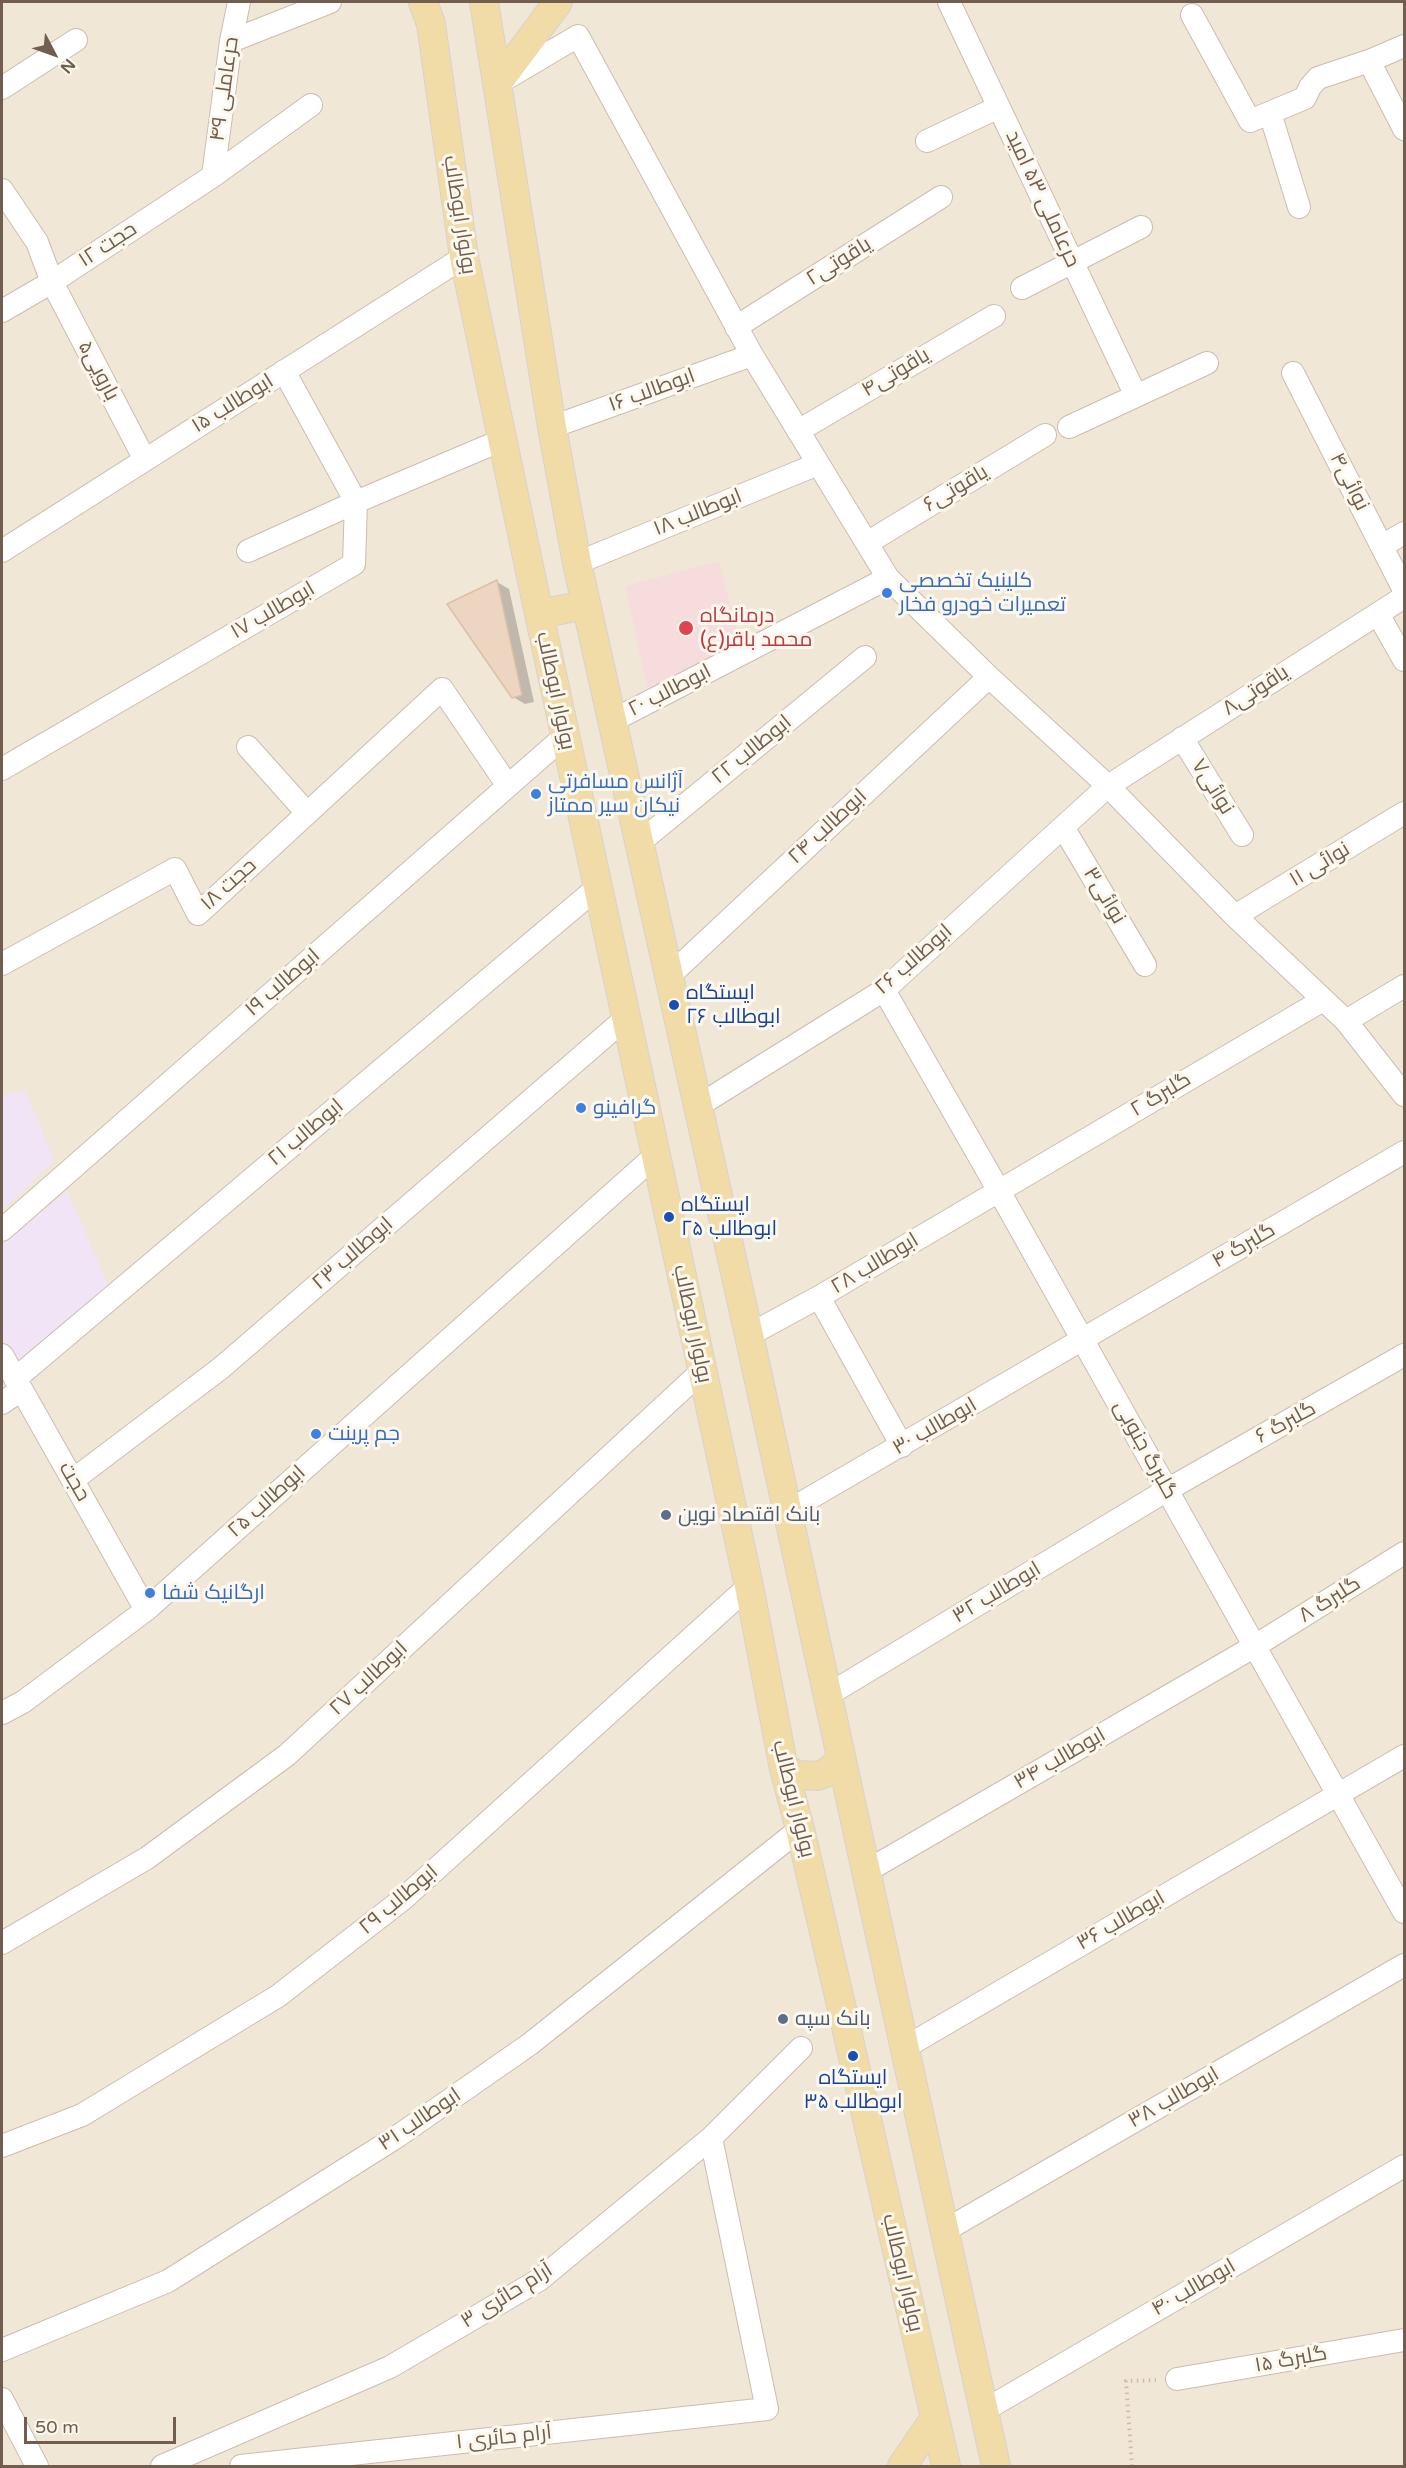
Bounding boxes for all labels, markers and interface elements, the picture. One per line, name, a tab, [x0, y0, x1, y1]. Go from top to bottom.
north arrow	[24, 24, 84, 84]
street label: حرعاملی ۴۹	[205, 35, 245, 143]
text: N	[56, 54, 79, 77]
street label: حرعاملی ۵۳ امید	[999, 127, 1085, 271]
street label: بولوار ابوطالب	[437, 154, 481, 276]
street label: حجت ۱۲	[74, 217, 142, 273]
street label: یاقوتی۲	[802, 232, 876, 292]
street label: بارویی۵	[72, 337, 124, 405]
street label: یاقوتی۴	[857, 343, 935, 403]
street label: ابوطالب ۱۶	[605, 364, 699, 418]
street label: ابوطالب ۱۵	[188, 369, 278, 439]
street label: نوائی۴	[1324, 449, 1374, 515]
street label: یاقوتی۶	[919, 460, 993, 518]
street label: ابوطالب ۱۸	[650, 484, 746, 542]
place label: کلینیک تخصصی تعمیرات خودرو فخار	[899, 568, 1066, 618]
street label: ابوطالب ۱۷	[226, 577, 320, 645]
marker: کلینیک تخصصی تعمیرات خودرو فخار	[880, 586, 894, 600]
place label: درمانگاه محمد باقر(ع)	[700, 603, 813, 653]
marker: درمانگاه محمد باقر(ع)	[677, 619, 695, 637]
street label: بولوار ابوطالب	[530, 629, 580, 753]
street label: ابوطالب ۲۰	[624, 659, 716, 723]
street label: یاقوتی۸	[1218, 660, 1294, 722]
street label: ابوطالب ۲۲	[707, 710, 797, 790]
street label: نوائی۷	[1185, 755, 1239, 819]
place label: آژانس مسافرتی نیکان سیر ممتاز	[548, 769, 683, 819]
street label: ابوطالب ۲۴	[783, 784, 873, 870]
marker: آژانس مسافرتی نیکان سیر ممتاز	[529, 787, 543, 801]
street label: نوائی ۱۱	[1285, 837, 1355, 893]
street label: حجت ۱۸	[196, 853, 262, 917]
street label: نوائی۳	[1077, 863, 1131, 929]
street label: ابوطالب ۲۶	[870, 919, 958, 1001]
street label: ابوطالب ۱۹	[240, 944, 326, 1022]
place label: ایستگاه ابوطالب ۲۶	[686, 980, 781, 1030]
marker: ایستگاه ابوطالب ۲۶	[667, 998, 681, 1012]
street label: گلبرگ ۲	[1126, 1067, 1196, 1123]
street label: ابوطالب ۲۱	[263, 1094, 349, 1172]
place label: گرافینو	[593, 1095, 656, 1121]
marker: گرافینو	[574, 1101, 588, 1115]
place label: ایستگاه ابوطالب ۲۵	[681, 1192, 777, 1242]
marker: ایستگاه ابوطالب ۲۵	[662, 1210, 676, 1224]
street label: ابوطالب ۲۳	[307, 1212, 399, 1296]
street label: گلبرگ ۴	[1208, 1218, 1280, 1274]
street label: ابوطالب ۲۸	[827, 1228, 923, 1300]
street label: بولوار ابوطالب	[667, 1262, 717, 1386]
street label: ابوطالب ۳۰	[888, 1393, 982, 1461]
street label: گلبرگ جنوبی	[1108, 1396, 1182, 1504]
street label: گلبرگ ۶	[1251, 1396, 1321, 1450]
place label: جم پرینت	[328, 1421, 400, 1447]
marker: جم پرینت	[309, 1427, 323, 1441]
street label: حجت	[53, 1458, 95, 1506]
street label: ابوطالب ۲۵	[223, 1460, 311, 1544]
place label: بانک اقتصاد نوین	[678, 1502, 820, 1528]
marker: بانک اقتصاد نوین	[659, 1508, 673, 1522]
street label: ابوطالب ۳۲	[948, 1557, 1046, 1629]
street label: گلبرگ ۸	[1294, 1571, 1366, 1629]
place label: ارگانیک شفا	[162, 1580, 265, 1606]
marker: ارگانیک شفا	[143, 1586, 157, 1600]
street label: ابوطالب ۲۷	[325, 1636, 413, 1722]
street label: ابوطالب ۳۴	[1010, 1723, 1110, 1795]
street label: بولوار ابوطالب	[766, 1738, 820, 1860]
street label: ابوطالب ۲۹	[354, 1860, 444, 1940]
street label: ابوطالب ۳۶	[1072, 1886, 1170, 1956]
place label: بانک سپه	[795, 2006, 871, 2032]
marker: بانک سپه	[776, 2012, 790, 2026]
marker: ایستگاه ابوطالب ۳۵	[846, 2049, 860, 2063]
street label: ابوطالب ۳۸	[1124, 2062, 1224, 2134]
place label: ایستگاه ابوطالب ۳۵	[803, 2065, 903, 2115]
street label: ابوطالب ۳۱	[374, 2083, 466, 2157]
street label: بولوار ابوطالب	[876, 2212, 928, 2334]
street label: ابوطالب ۴۰	[1148, 2254, 1240, 2322]
street label: آرام حائری ۳	[456, 2258, 558, 2334]
street label: گلبرگ ۱۵	[1253, 2341, 1329, 2379]
scale bar	[27, 2405, 178, 2443]
text: 50 m	[35, 2416, 79, 2438]
street label: آرام حائری ۱	[455, 2420, 553, 2456]

